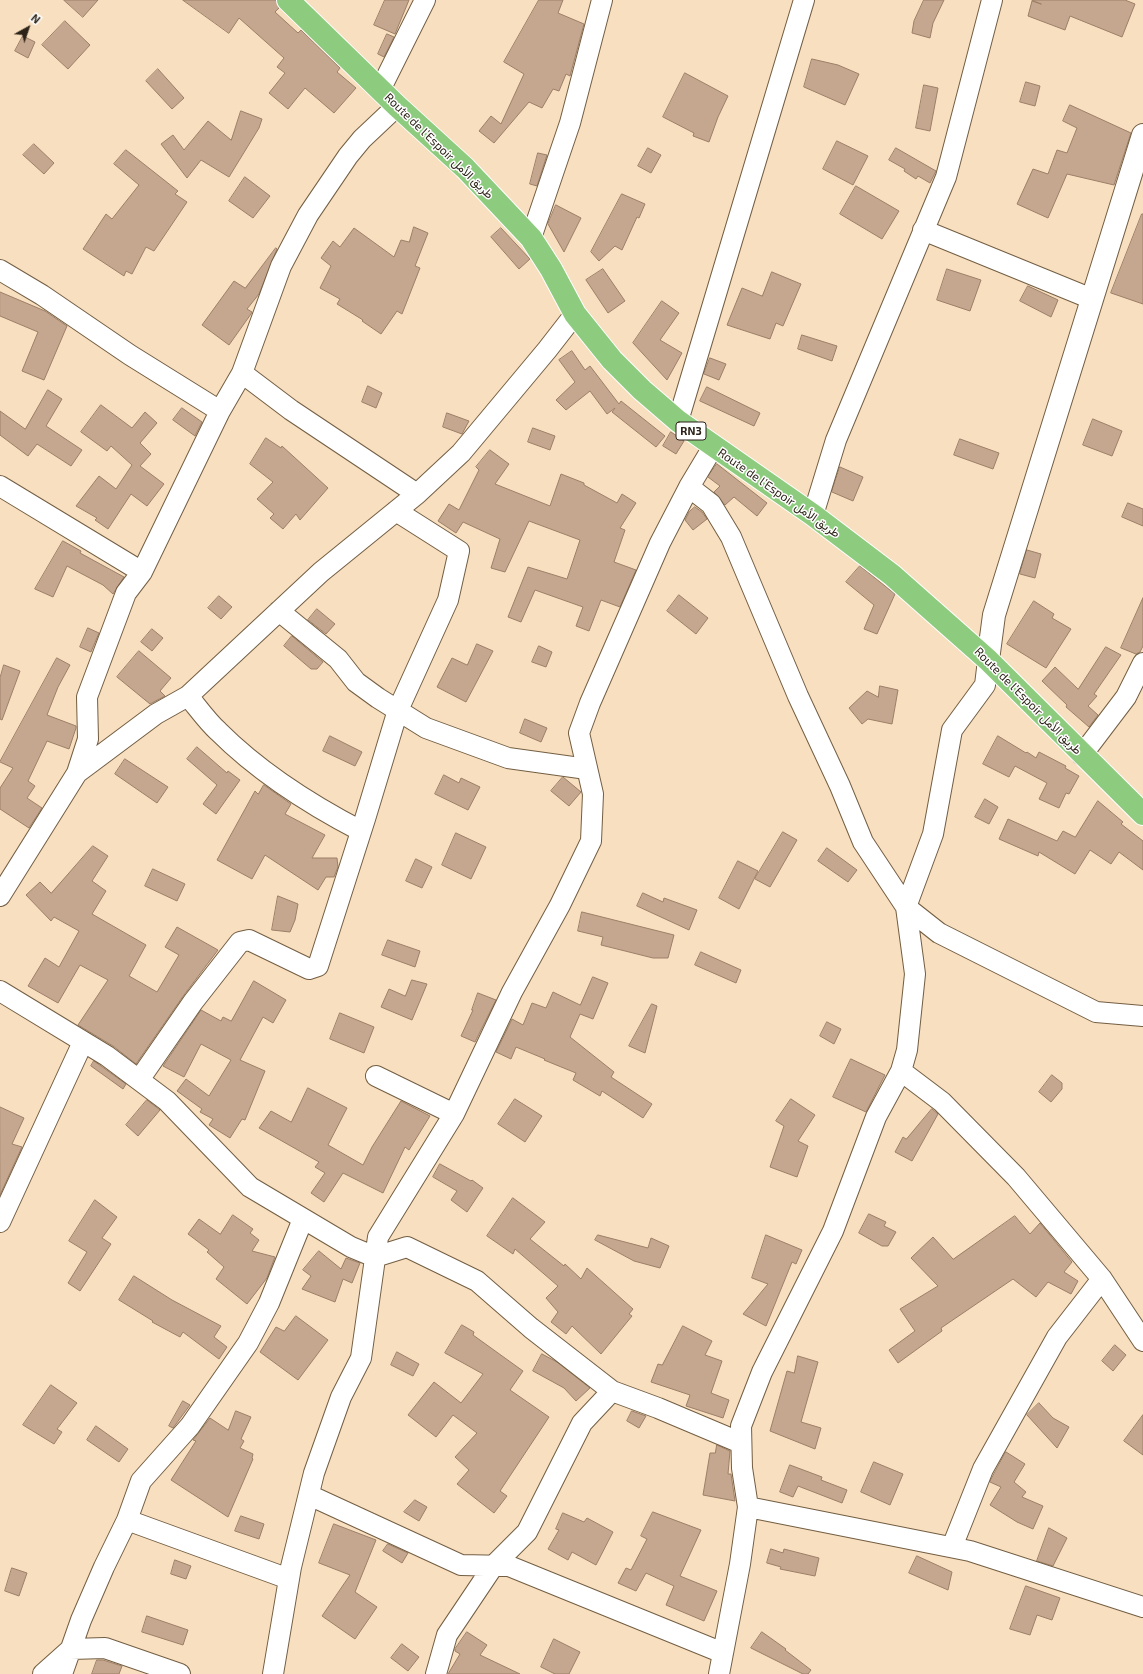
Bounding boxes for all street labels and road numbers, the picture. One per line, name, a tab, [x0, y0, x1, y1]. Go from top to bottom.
street label: Route de l’Espoir طريق الأمل	[382, 90, 496, 202]
road number: RN3	[676, 422, 706, 440]
street label: Route de l’Espoir طريق الأمل	[715, 445, 843, 541]
street label: Route de l’Espoir طريق الأمل	[971, 644, 1085, 758]

